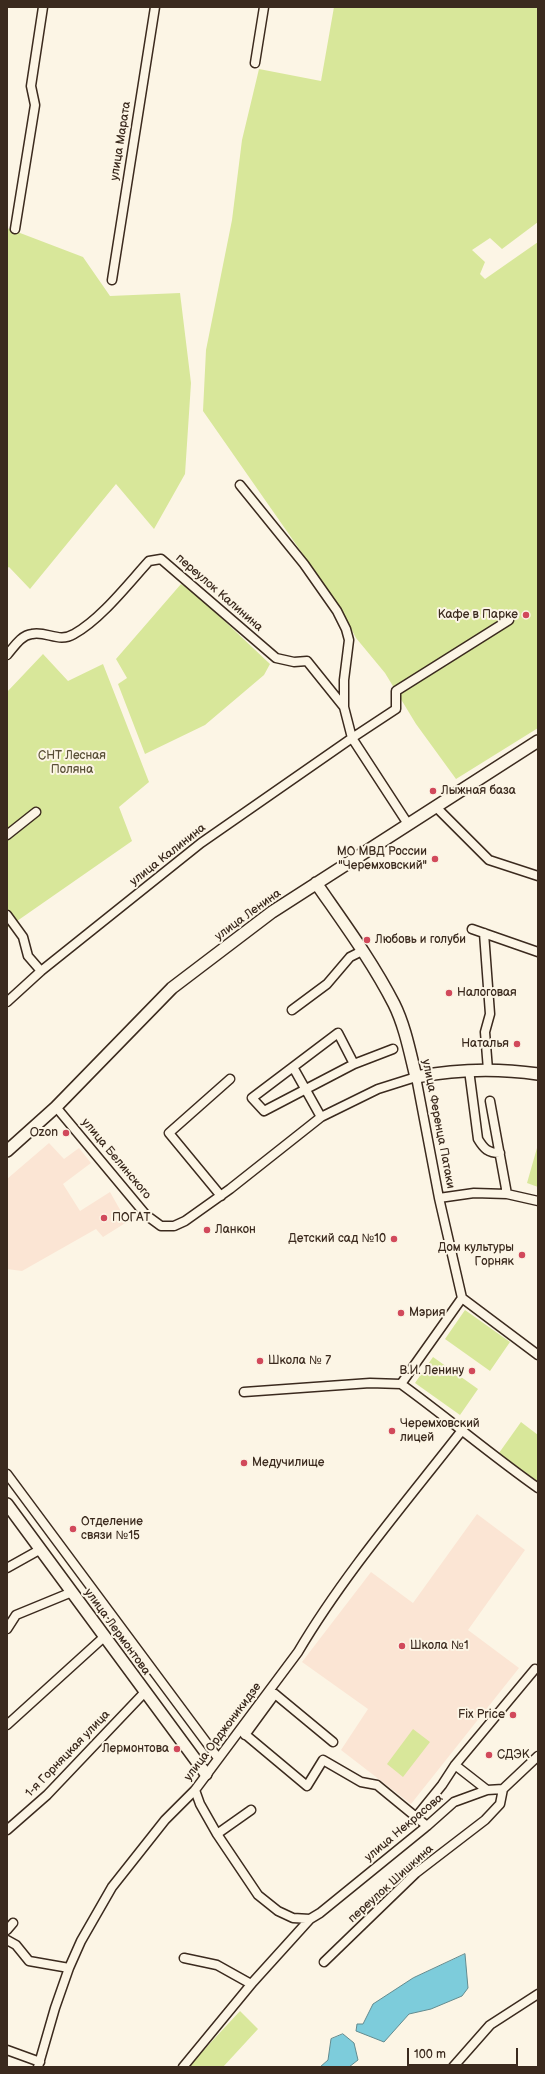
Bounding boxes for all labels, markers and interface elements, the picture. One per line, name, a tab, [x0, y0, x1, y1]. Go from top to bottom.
street label: улица Марата	[108, 100, 134, 182]
street label: переулок Калинина	[172, 551, 266, 635]
place label: Кафе в Парке	[438, 608, 518, 622]
marker: Кафе в Парке	[521, 610, 531, 620]
park label: СНТ Лесная Поляна	[38, 749, 106, 777]
place label: Лыжная база	[441, 784, 516, 798]
marker: Лыжная база	[428, 786, 438, 796]
street label: улица Калинина	[127, 821, 209, 889]
place label: МО МВД России "Черемховский"	[337, 845, 427, 873]
marker: МО МВД России "Черемховский"	[430, 854, 440, 864]
street label: улица Ленина	[212, 886, 284, 944]
place label: Любовь и голуби	[375, 933, 466, 947]
marker: Любовь и голуби	[362, 935, 372, 945]
place label: Налоговая	[457, 986, 517, 1000]
marker: Налоговая	[444, 988, 454, 998]
place label: Наталья	[461, 1037, 509, 1051]
marker: Наталья	[512, 1039, 522, 1049]
street label: улица Ференца Патаки	[418, 1058, 458, 1190]
street label: улица Белинского	[78, 1116, 154, 1202]
place label: Ozon	[30, 1126, 58, 1140]
marker: Ozon	[61, 1128, 71, 1138]
place label: ПОГАТ	[112, 1211, 150, 1225]
marker: ПОГАТ	[99, 1213, 109, 1223]
place label: Ланкон	[215, 1223, 256, 1237]
marker: Ланкон	[202, 1225, 212, 1235]
place label: Детский сад №10	[288, 1232, 386, 1246]
marker: Детский сад №10	[389, 1234, 399, 1244]
place label: Дом культуры Горняк	[438, 1241, 514, 1269]
marker: Дом культуры Горняк	[517, 1250, 527, 1260]
place label: Мэрия	[409, 1306, 445, 1320]
marker: Мэрия	[396, 1308, 406, 1318]
place label: Школа № 7	[268, 1354, 331, 1368]
marker: Школа № 7	[255, 1356, 265, 1366]
place label: В.И. Ленину	[399, 1364, 464, 1378]
marker: В.И. Ленину	[467, 1366, 477, 1376]
place label: Черемховский лицей	[400, 1417, 480, 1445]
marker: Черемховский лицей	[387, 1426, 397, 1436]
place label: Медучилище	[252, 1456, 324, 1470]
marker: Медучилище	[239, 1458, 249, 1468]
place label: Отделение связи №15	[81, 1515, 143, 1543]
marker: Отделение связи №15	[68, 1524, 78, 1534]
street label: улица Лермонтова	[81, 1586, 153, 1678]
place label: Школа №1	[410, 1639, 469, 1653]
marker: Школа №1	[397, 1641, 407, 1651]
street label: улица Орджоникидзе	[181, 1680, 265, 1784]
street label: 1-я Горняцкая улица	[23, 1707, 113, 1801]
place label: Fix Price	[458, 1708, 505, 1722]
marker: Fix Price	[508, 1710, 518, 1720]
place label: Лермонтова	[102, 1742, 169, 1756]
marker: Лермонтова	[172, 1744, 182, 1754]
place label: СДЭК	[497, 1748, 529, 1762]
marker: СДЭК	[484, 1750, 494, 1760]
street label: улица Некрасова	[362, 1791, 446, 1865]
street label: переулок Шишкина	[345, 1842, 437, 1926]
scale bar	[409, 2040, 520, 2066]
text: 100 m	[414, 2047, 446, 2062]

